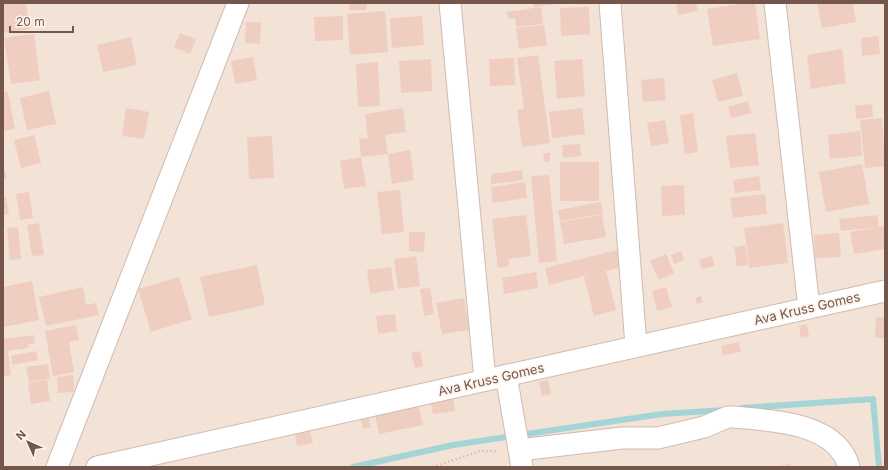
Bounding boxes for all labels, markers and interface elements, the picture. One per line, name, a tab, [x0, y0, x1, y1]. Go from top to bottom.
scale bar	[10, 8, 73, 34]
text: 20 m	[16, 14, 45, 29]
street label: Ava Kruss Gomes	[752, 288, 862, 328]
street label: Ava Kruss Gomes	[436, 359, 546, 399]
north arrow	[8, 422, 48, 462]
text: N	[13, 427, 29, 443]

